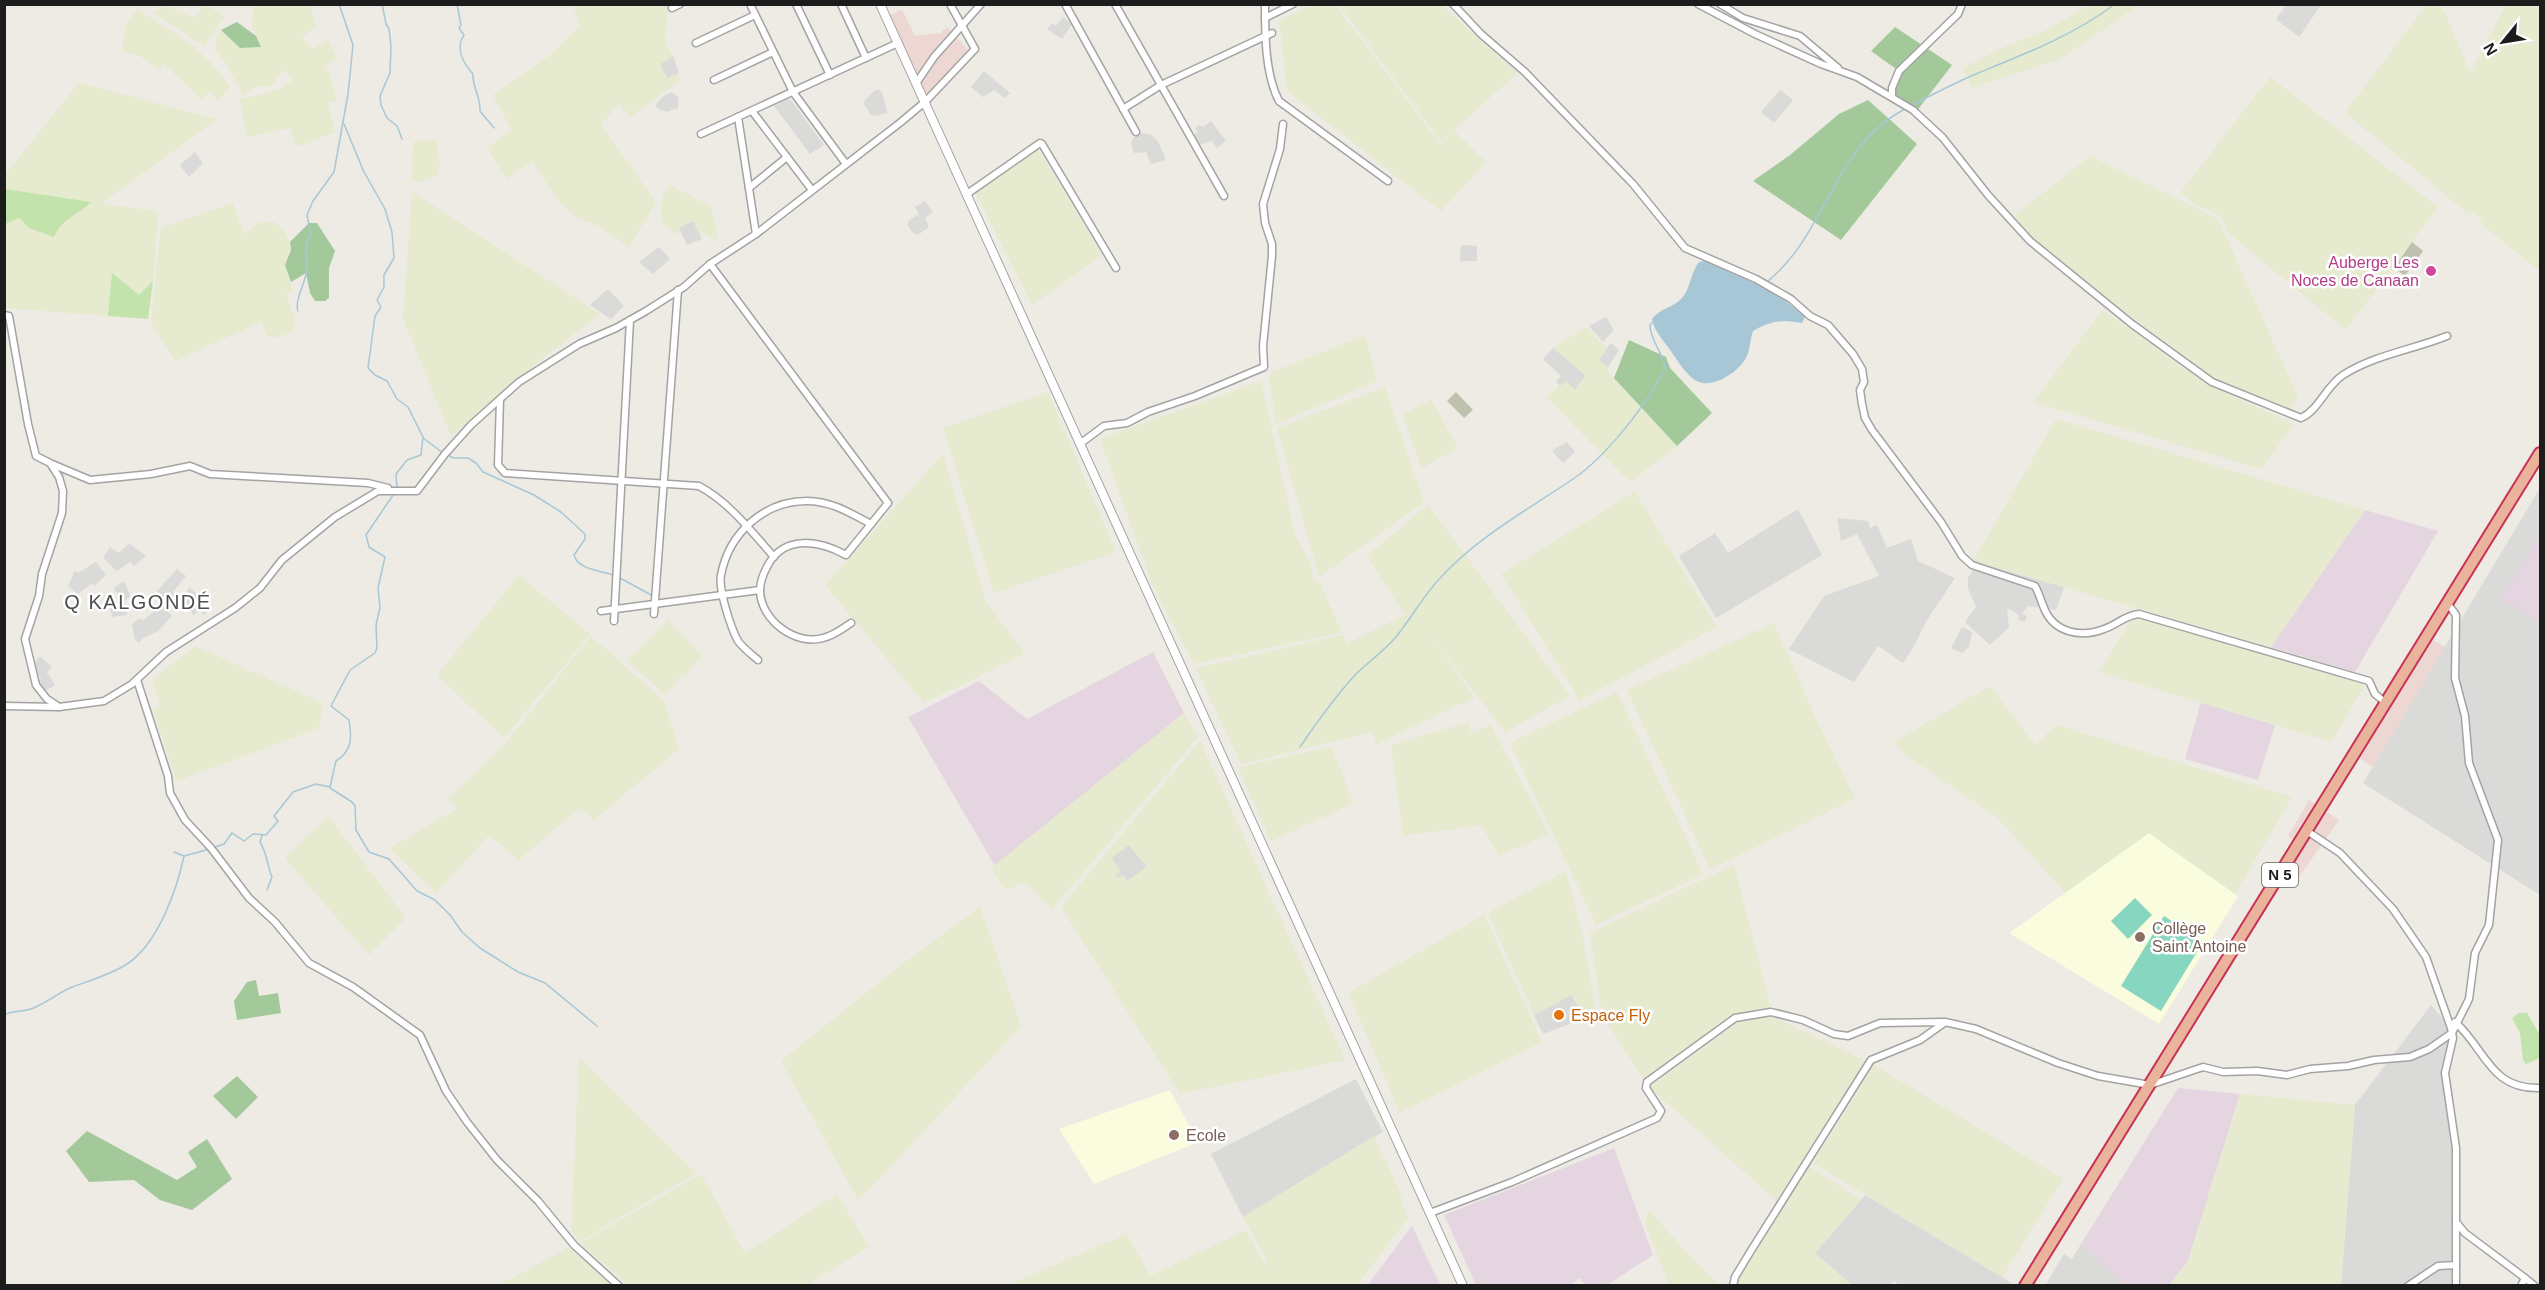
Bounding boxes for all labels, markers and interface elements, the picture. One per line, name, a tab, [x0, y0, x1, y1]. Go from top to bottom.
north arrow	[2473, 12, 2533, 72]
text: N	[2480, 40, 2501, 59]
place label: Auberge Les Noces de Canaan	[2291, 254, 2419, 289]
marker: Auberge Les Noces de Canaan	[2424, 264, 2438, 278]
district label: Q KALGONDÉ	[64, 591, 212, 613]
road number: N 5	[2262, 863, 2298, 887]
place label: Collège Saint Antoine	[2152, 920, 2246, 955]
marker: Collège Saint Antoine	[2133, 930, 2147, 944]
place label: Espace Fly	[1571, 1007, 1650, 1024]
marker: Espace Fly	[1552, 1008, 1566, 1022]
place label: Ecole	[1186, 1127, 1226, 1144]
marker: Ecole	[1167, 1128, 1181, 1142]

